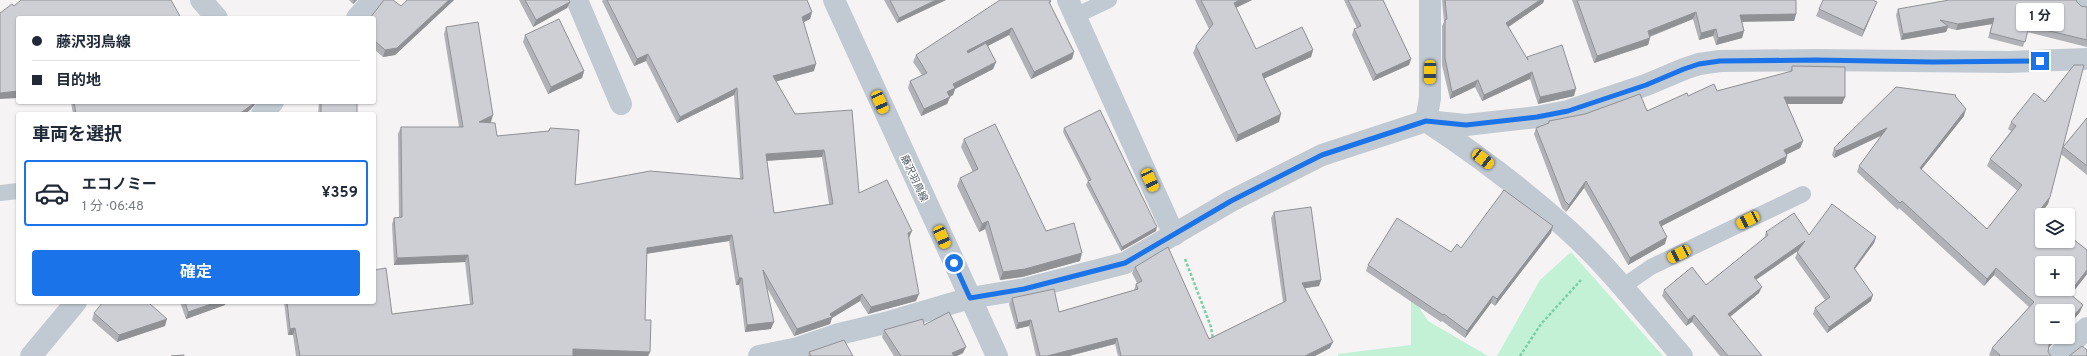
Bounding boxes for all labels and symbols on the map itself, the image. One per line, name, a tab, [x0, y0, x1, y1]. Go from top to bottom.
callout: 1 分	[2016, 3, 2064, 31]
route end	[2031, 52, 2049, 70]
car	[1424, 60, 1436, 84]
car	[870, 89, 890, 115]
car	[1470, 147, 1496, 171]
street label: 藤沢羽鳥線	[897, 153, 930, 204]
car	[1139, 167, 1161, 193]
car	[1735, 209, 1761, 231]
car	[932, 224, 952, 250]
car	[1666, 243, 1692, 265]
route start	[945, 254, 963, 272]

